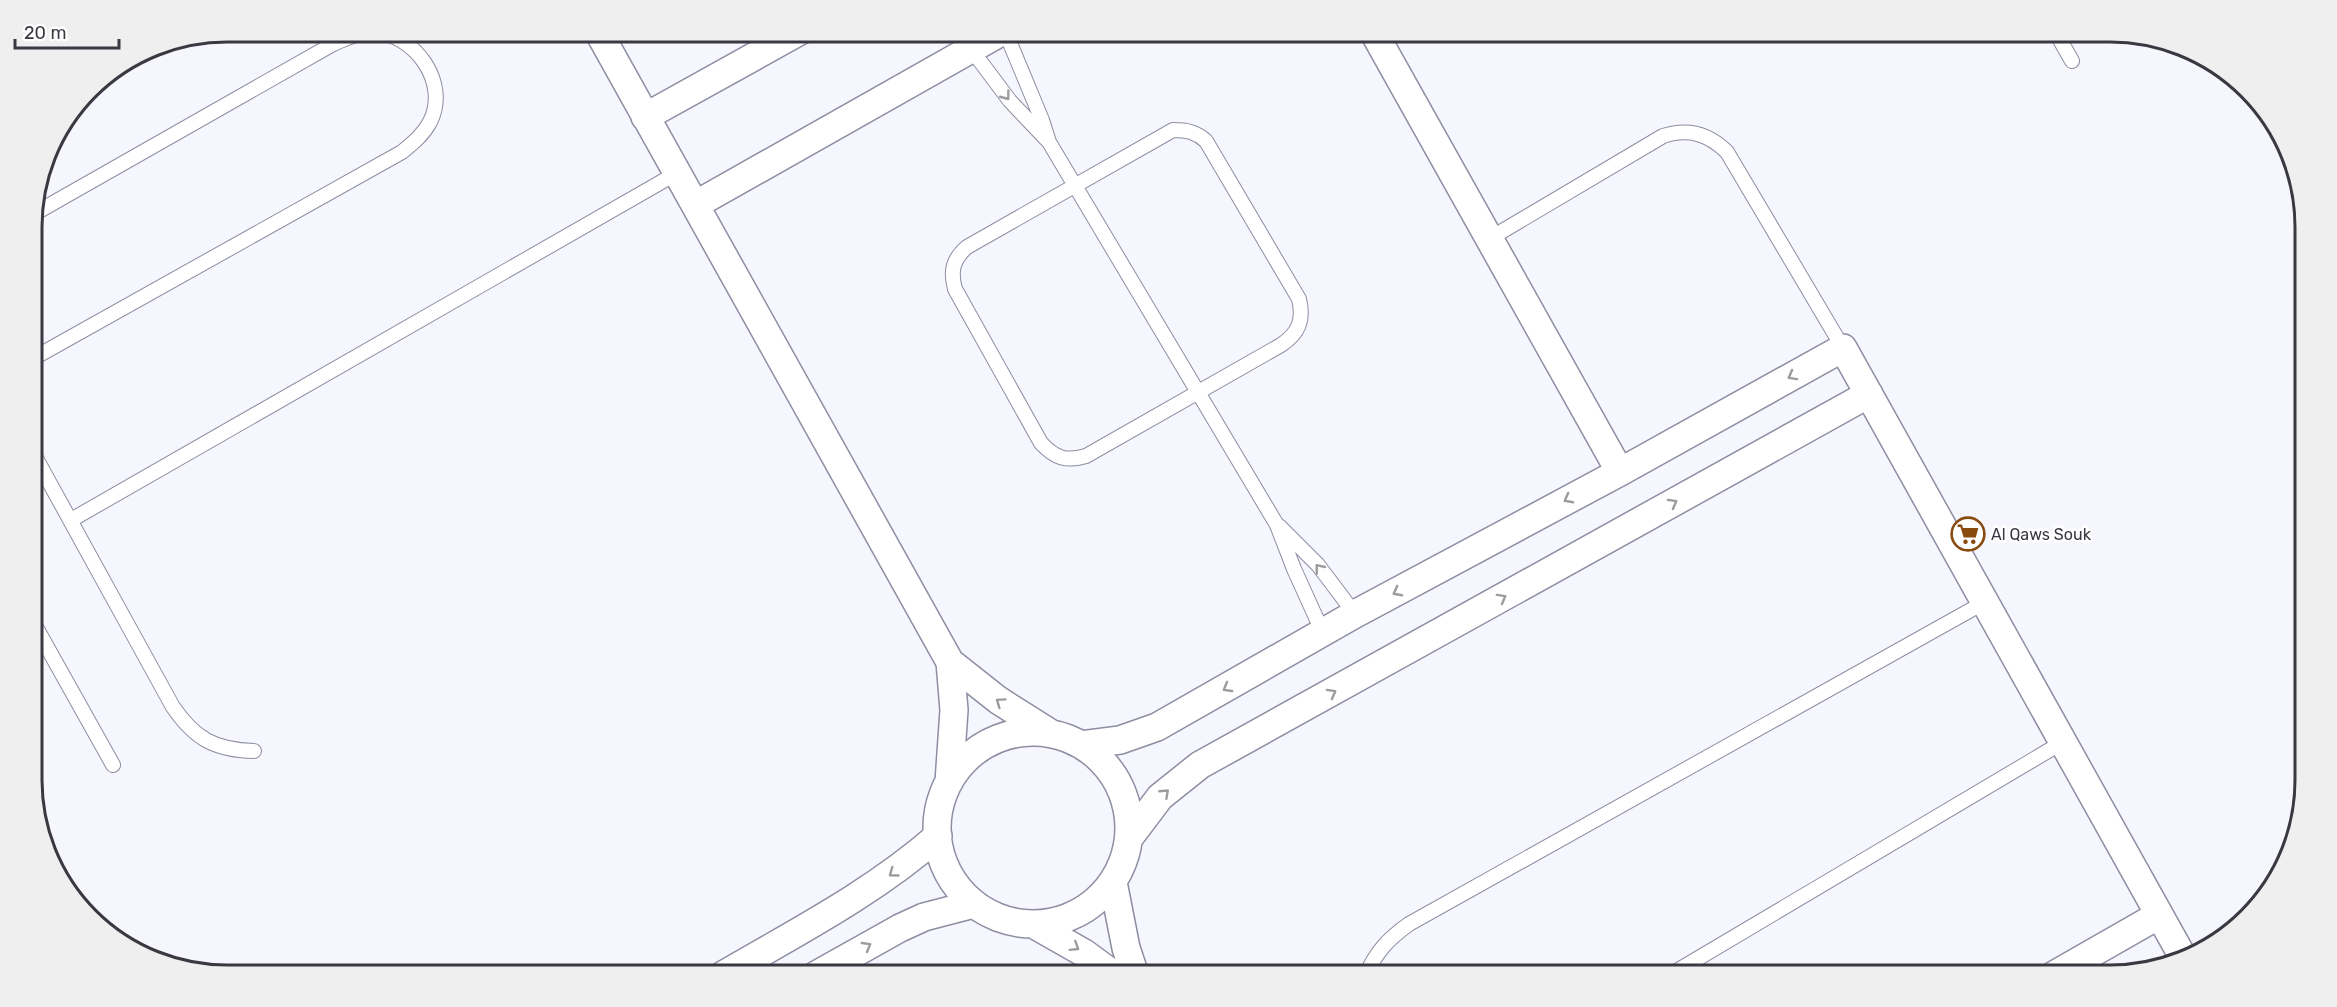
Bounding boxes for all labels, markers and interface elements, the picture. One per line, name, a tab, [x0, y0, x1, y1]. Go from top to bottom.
scale bar	[15, 12, 118, 50]
text: 20 m	[24, 22, 66, 44]
one-way arrow	[999, 89, 1010, 100]
one-way arrow	[1788, 369, 1798, 380]
one-way arrow	[1564, 492, 1575, 503]
one-way arrow	[1667, 499, 1677, 510]
supermarket icon: Al Qaws Souk	[1950, 516, 1986, 552]
place label: Al Qaws Souk	[1991, 525, 2092, 544]
one-way arrow	[1315, 564, 1326, 575]
one-way arrow	[1392, 585, 1403, 596]
one-way arrow	[1496, 594, 1506, 605]
one-way arrow	[1223, 680, 1233, 692]
one-way arrow	[1326, 688, 1336, 700]
one-way arrow	[996, 698, 1007, 709]
one-way arrow	[1158, 789, 1169, 800]
one-way arrow	[888, 866, 899, 877]
one-way arrow	[1069, 940, 1079, 952]
one-way arrow	[860, 942, 871, 953]

